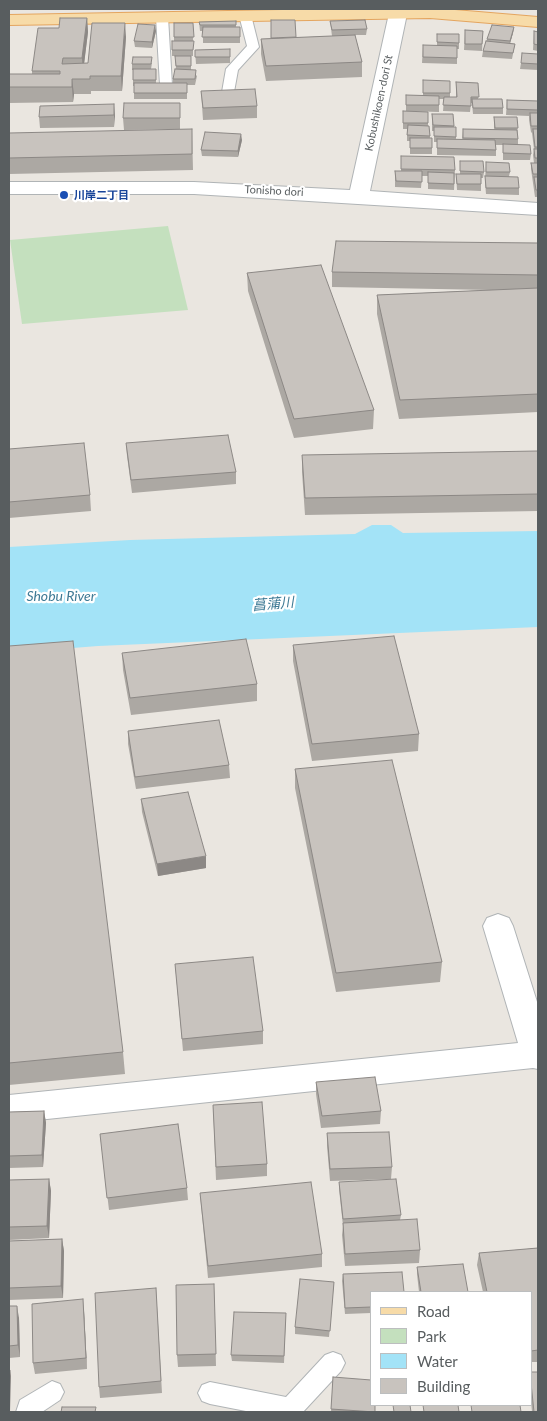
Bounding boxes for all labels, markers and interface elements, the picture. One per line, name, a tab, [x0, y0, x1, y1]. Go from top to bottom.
street label: Kobushikoen-dori St	[362, 54, 396, 152]
street label: Tonisho dori	[244, 183, 304, 199]
place label: 川岸二丁目	[74, 188, 129, 202]
marker: 川岸二丁目	[58, 189, 70, 201]
water label: Shobu River	[26, 588, 96, 604]
water label: 菖蒲川	[251, 594, 295, 614]
legend	[370, 1291, 532, 1406]
text: Road	[417, 1302, 450, 1320]
text: Park	[417, 1327, 446, 1345]
text: Water	[417, 1352, 458, 1370]
text: Building	[417, 1377, 470, 1395]

